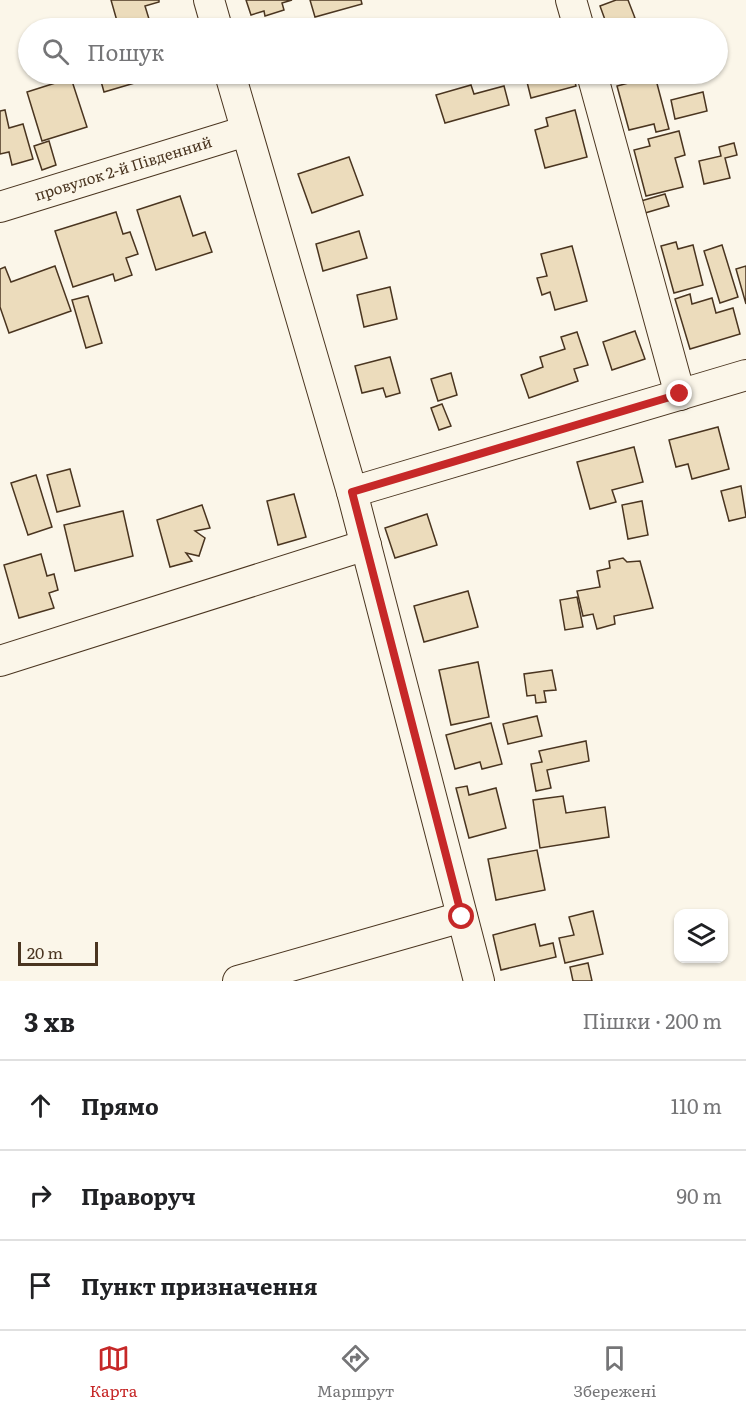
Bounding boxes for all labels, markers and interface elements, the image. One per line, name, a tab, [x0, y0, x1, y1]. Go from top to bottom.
search box	[18, 18, 728, 84]
icon: search	[39, 35, 72, 68]
text: Пошук	[87, 35, 164, 68]
street label: провулок 2-й Південний	[31, 129, 214, 206]
route end	[666, 380, 692, 406]
route start	[448, 903, 474, 929]
map controls	[674, 909, 728, 963]
button: layers	[674, 909, 728, 963]
scale bar	[18, 939, 98, 966]
text: 20 m	[27, 940, 63, 964]
text: 3 хв	[24, 1001, 75, 1040]
text: Пішки · 200 m	[582, 1005, 722, 1035]
icon: ahead	[24, 1089, 57, 1122]
text: Прямо	[81, 1089, 159, 1122]
text: 110 m	[671, 1090, 722, 1120]
icon: right	[24, 1179, 57, 1212]
text: Праворуч	[81, 1179, 196, 1212]
text: 90 m	[677, 1180, 722, 1210]
icon: arrive	[24, 1269, 57, 1302]
text: Пункт призначення	[81, 1269, 318, 1302]
tab: Карта	[90, 1342, 138, 1402]
tab: Маршрут	[317, 1342, 394, 1402]
tab: Збережені	[574, 1342, 656, 1402]

